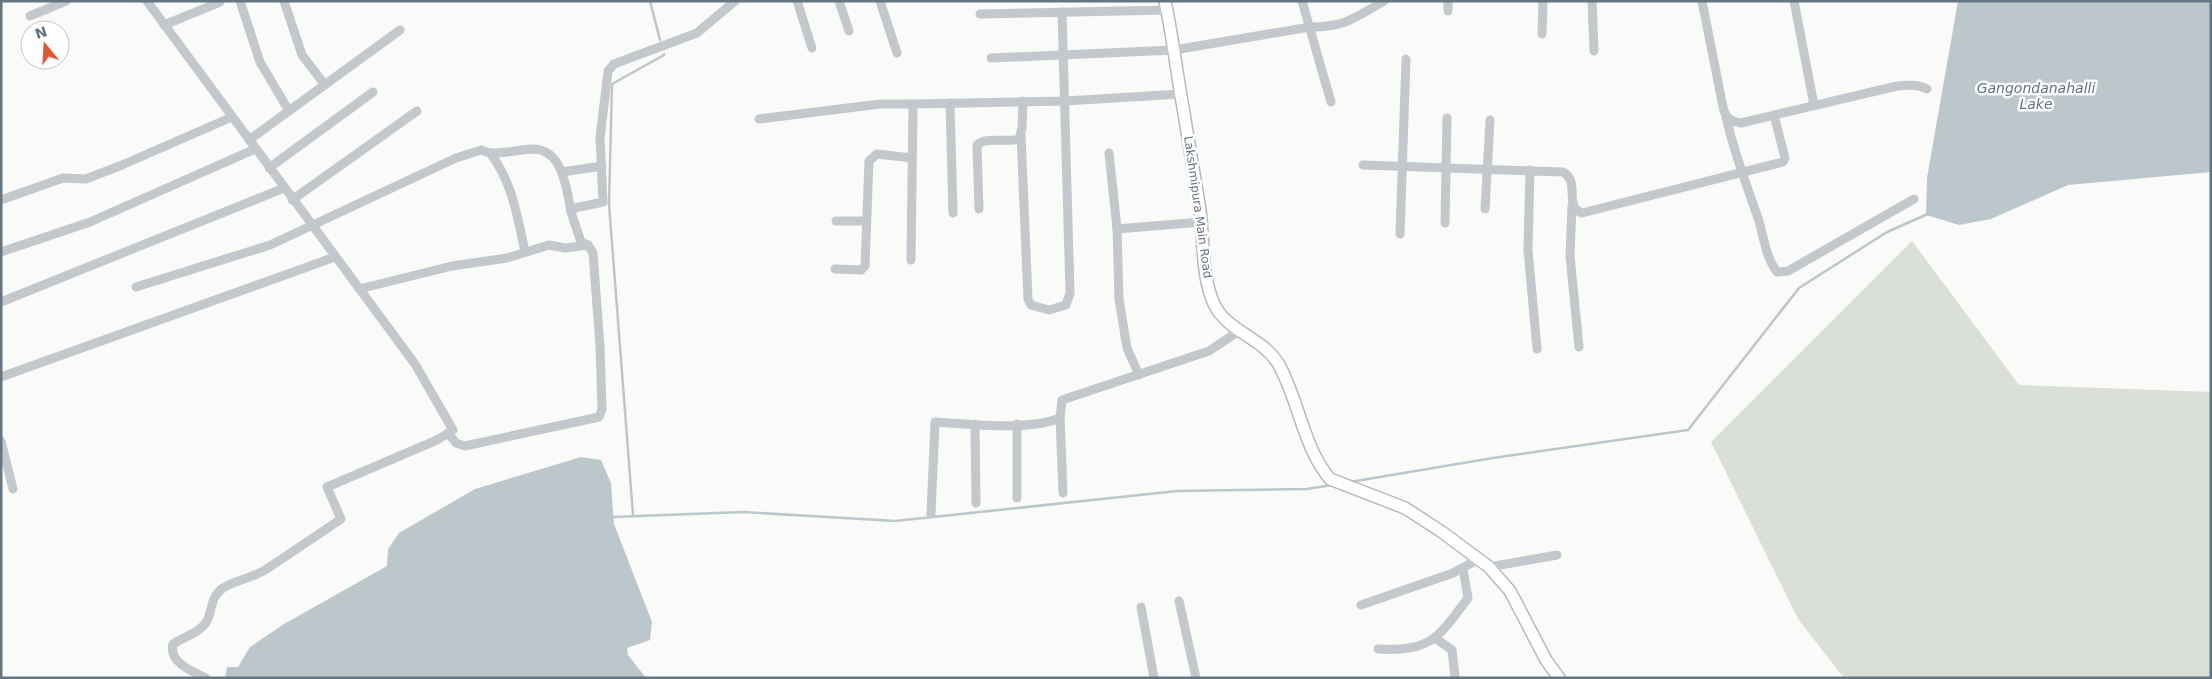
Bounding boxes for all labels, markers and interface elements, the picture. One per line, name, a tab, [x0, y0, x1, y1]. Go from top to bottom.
north arrow	[20, 20, 70, 70]
text: N	[33, 23, 49, 42]
water label: Gangondanahalli Lake	[1977, 80, 2095, 112]
street label: Lakshmipura Main Road	[1181, 135, 1215, 279]

